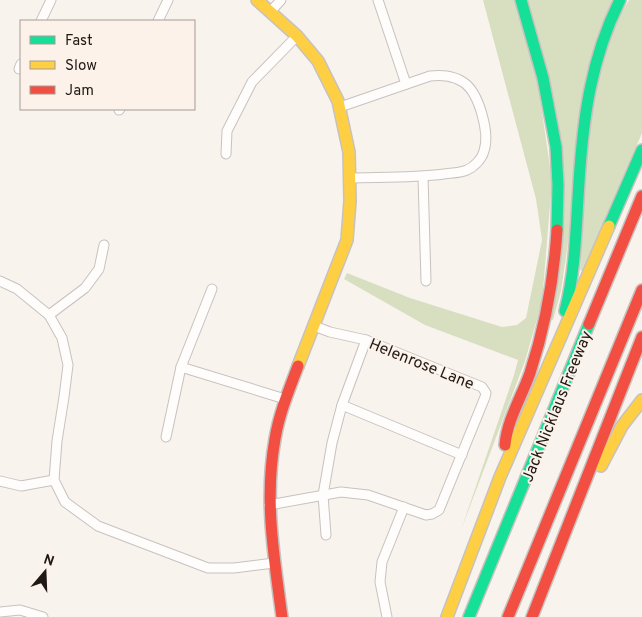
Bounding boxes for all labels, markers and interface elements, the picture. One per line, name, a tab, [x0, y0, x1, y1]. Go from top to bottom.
legend	[20, 20, 195, 110]
text: Fast	[65, 32, 93, 51]
text: Slow	[65, 57, 97, 76]
text: Jam	[65, 82, 94, 101]
street label: Jack Nicklaus Freeway	[518, 328, 597, 485]
street label: Helenrose Lane	[366, 335, 477, 395]
north arrow	[20, 547, 70, 597]
text: N	[41, 551, 56, 571]

